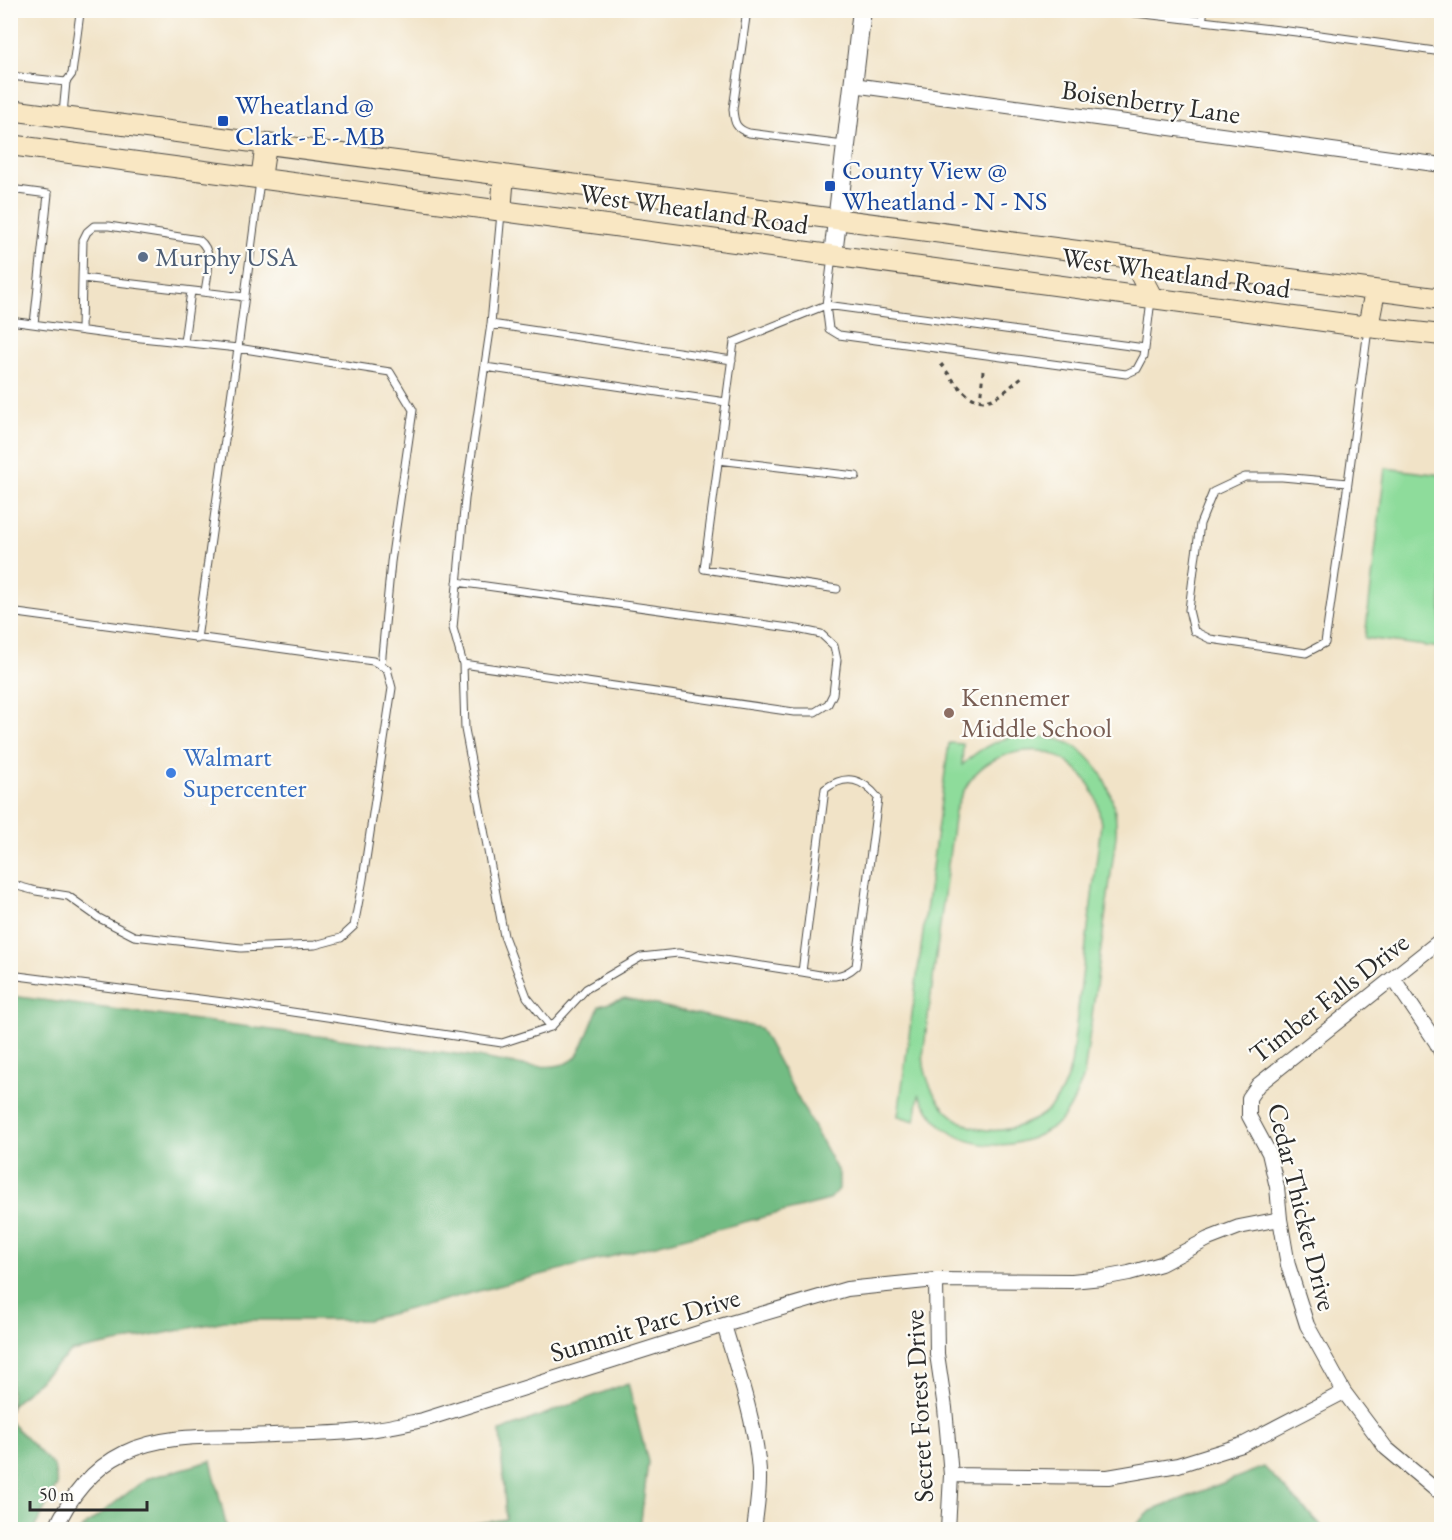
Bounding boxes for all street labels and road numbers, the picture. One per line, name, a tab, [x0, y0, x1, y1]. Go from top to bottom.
street label: Boisenberry Lane	[1059, 72, 1243, 131]
street label: West Wheatland Road	[577, 175, 811, 242]
street label: West Wheatland Road	[1059, 239, 1293, 306]
street label: Timber Falls Drive	[1242, 924, 1416, 1071]
street label: Cedar Thicket Drive	[1260, 1099, 1345, 1314]
street label: Summit Parc Drive	[546, 1279, 744, 1370]
street label: Secret Forest Drive	[896, 1309, 941, 1503]

